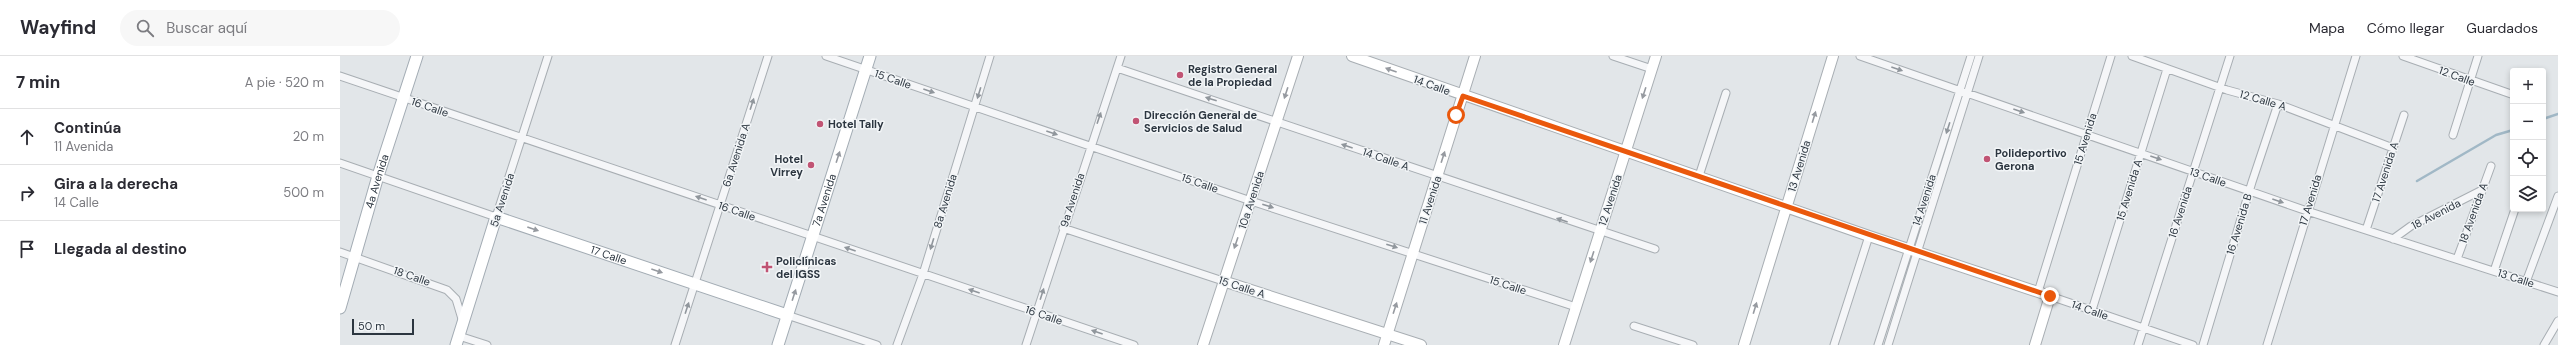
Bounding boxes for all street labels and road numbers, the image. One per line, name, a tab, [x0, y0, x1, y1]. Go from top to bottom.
street label: 12 Calle	[2437, 63, 2477, 89]
street label: 15 Calle	[873, 66, 913, 92]
street label: 14 Calle	[1412, 72, 1452, 98]
street label: 12 Calle A	[2238, 87, 2288, 113]
street label: 16 Calle	[410, 94, 450, 120]
street label: 15 Avenida	[2070, 111, 2100, 167]
street label: 6a Avenida A	[719, 121, 753, 189]
street label: 13 Avenida	[1785, 139, 1813, 193]
street label: 17 Avenida A	[2369, 140, 2401, 204]
street label: 14 Calle A	[1361, 145, 1411, 173]
street label: 4a Avenida	[362, 152, 392, 210]
street label: 15 Avenida A	[2113, 158, 2145, 222]
street label: 13 Calle	[2188, 164, 2228, 190]
street label: 10a Avenida	[1235, 169, 1267, 231]
street label: 15 Calle	[1180, 170, 1220, 196]
street label: 5a Avenida	[487, 171, 517, 229]
street label: 9a Avenida	[1057, 171, 1087, 229]
street label: 7a Avenida	[809, 172, 839, 228]
street label: 8a Avenida	[930, 172, 960, 230]
street label: 14 Avenida	[1909, 172, 1939, 228]
street label: 12 Avenida	[1595, 173, 1625, 227]
street label: 17 Avenida	[2296, 173, 2324, 227]
street label: 11 Avenida	[1416, 174, 1444, 226]
street label: 18 Avenida A	[2456, 181, 2490, 245]
street label: 16 Avenida	[2165, 184, 2195, 240]
street label: 16 Avenida B	[2223, 191, 2255, 256]
street label: 18 Avenida	[2409, 196, 2463, 232]
street label: 16 Calle	[717, 198, 757, 224]
street label: 17 Calle	[589, 242, 629, 268]
street label: 18 Calle	[392, 263, 432, 289]
street label: 13 Calle	[2496, 265, 2536, 291]
street label: 15 Calle	[1488, 272, 1528, 298]
street label: 15 Calle A	[1217, 273, 1267, 301]
street label: 14 Calle	[2070, 297, 2110, 323]
street label: 16 Calle	[1024, 302, 1064, 328]

